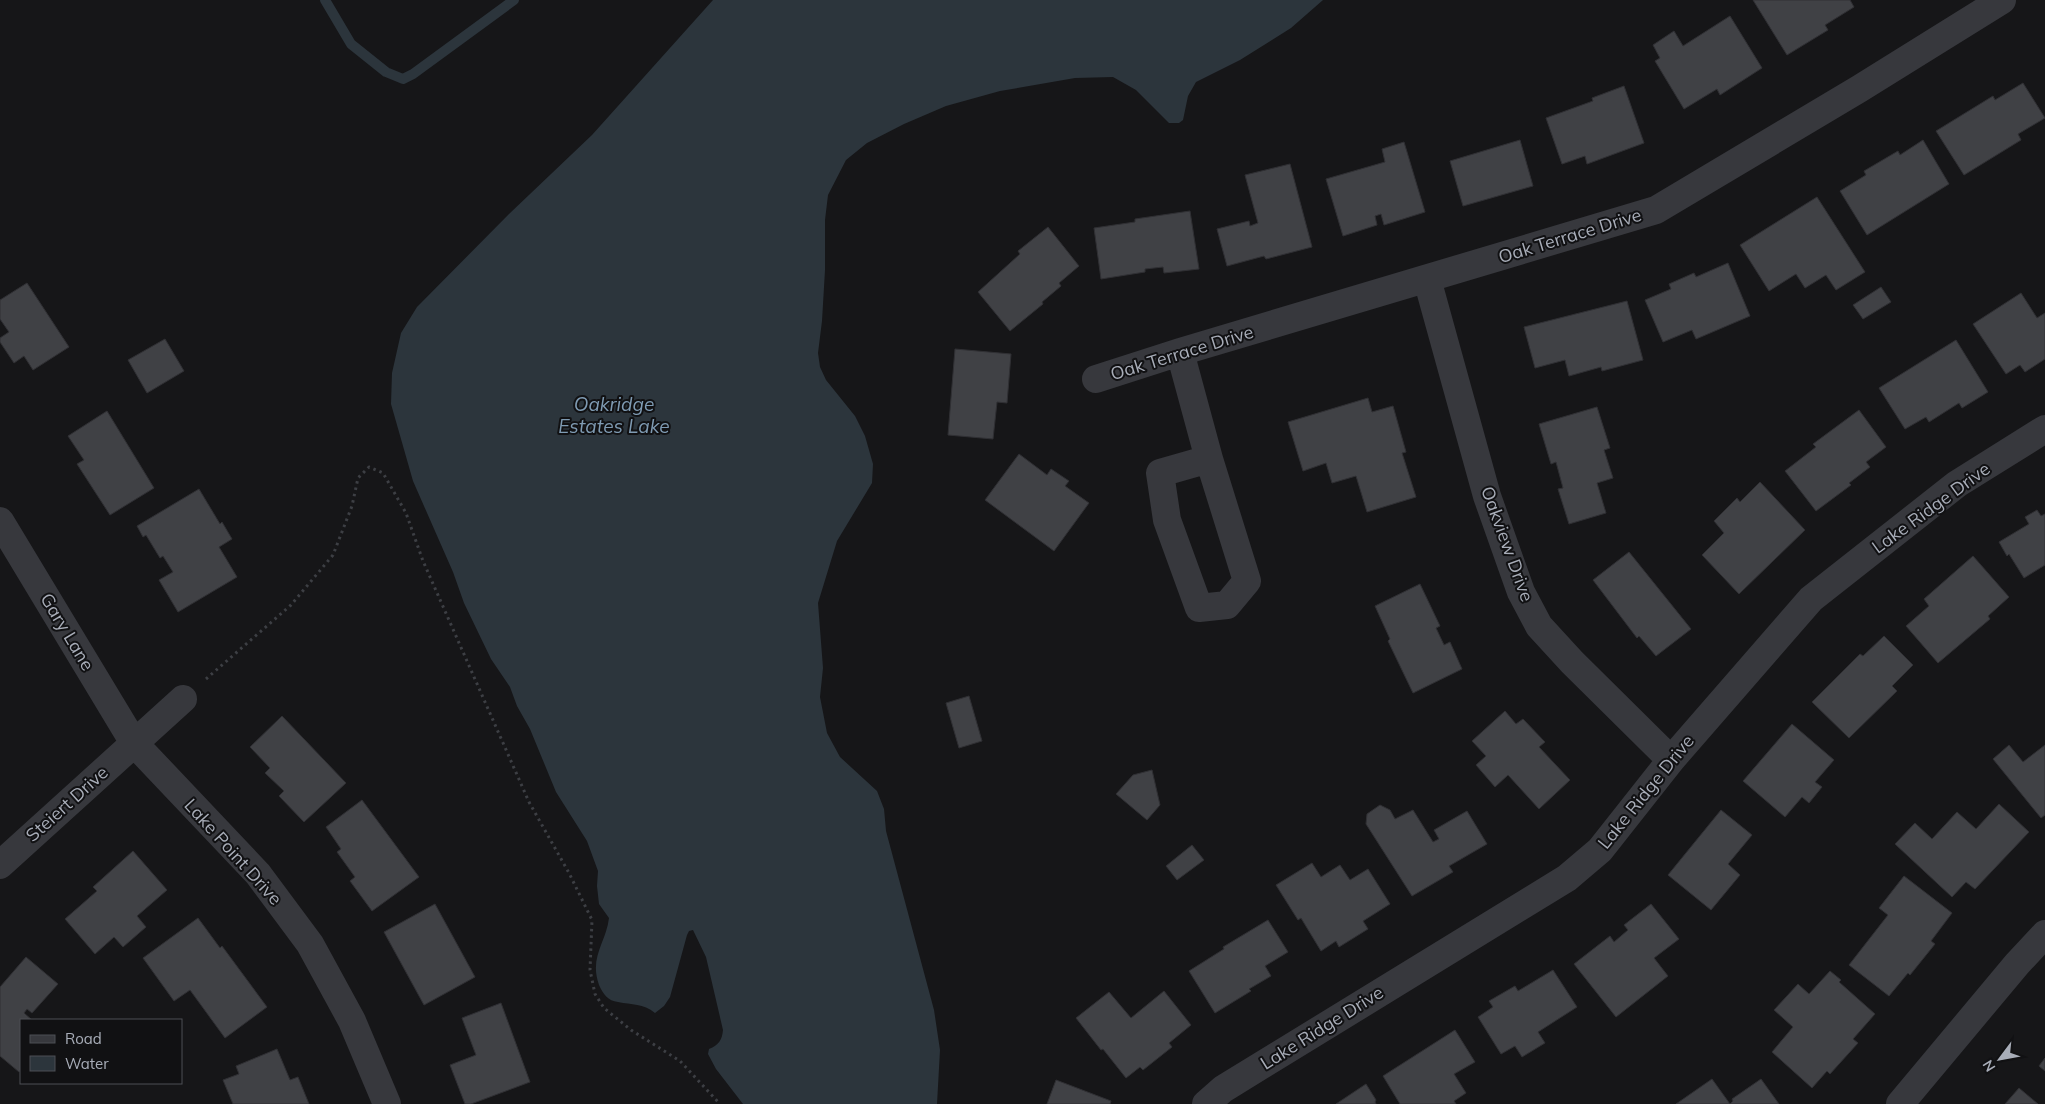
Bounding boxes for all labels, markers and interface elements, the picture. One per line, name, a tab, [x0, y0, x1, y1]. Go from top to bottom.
street label: Oak Terrace Drive	[1496, 203, 1644, 268]
street label: Oak Terrace Drive	[1108, 320, 1256, 385]
water label: Oakridge Estates Lake	[558, 392, 670, 438]
street label: Lake Ridge Drive	[1867, 457, 1994, 558]
street label: Oakview Drive	[1476, 483, 1539, 605]
street label: Gary Lane	[35, 589, 99, 675]
street label: Lake Ridge Drive	[1592, 730, 1699, 854]
street label: Steiert Drive	[21, 761, 113, 847]
street label: Lake Point Drive	[180, 794, 287, 910]
street label: Lake Ridge Drive	[1256, 981, 1387, 1075]
legend	[20, 1019, 182, 1084]
text: Road	[65, 1029, 102, 1048]
north arrow	[1975, 1034, 2025, 1084]
text: Water	[65, 1054, 109, 1073]
text: N	[1979, 1057, 1999, 1075]

